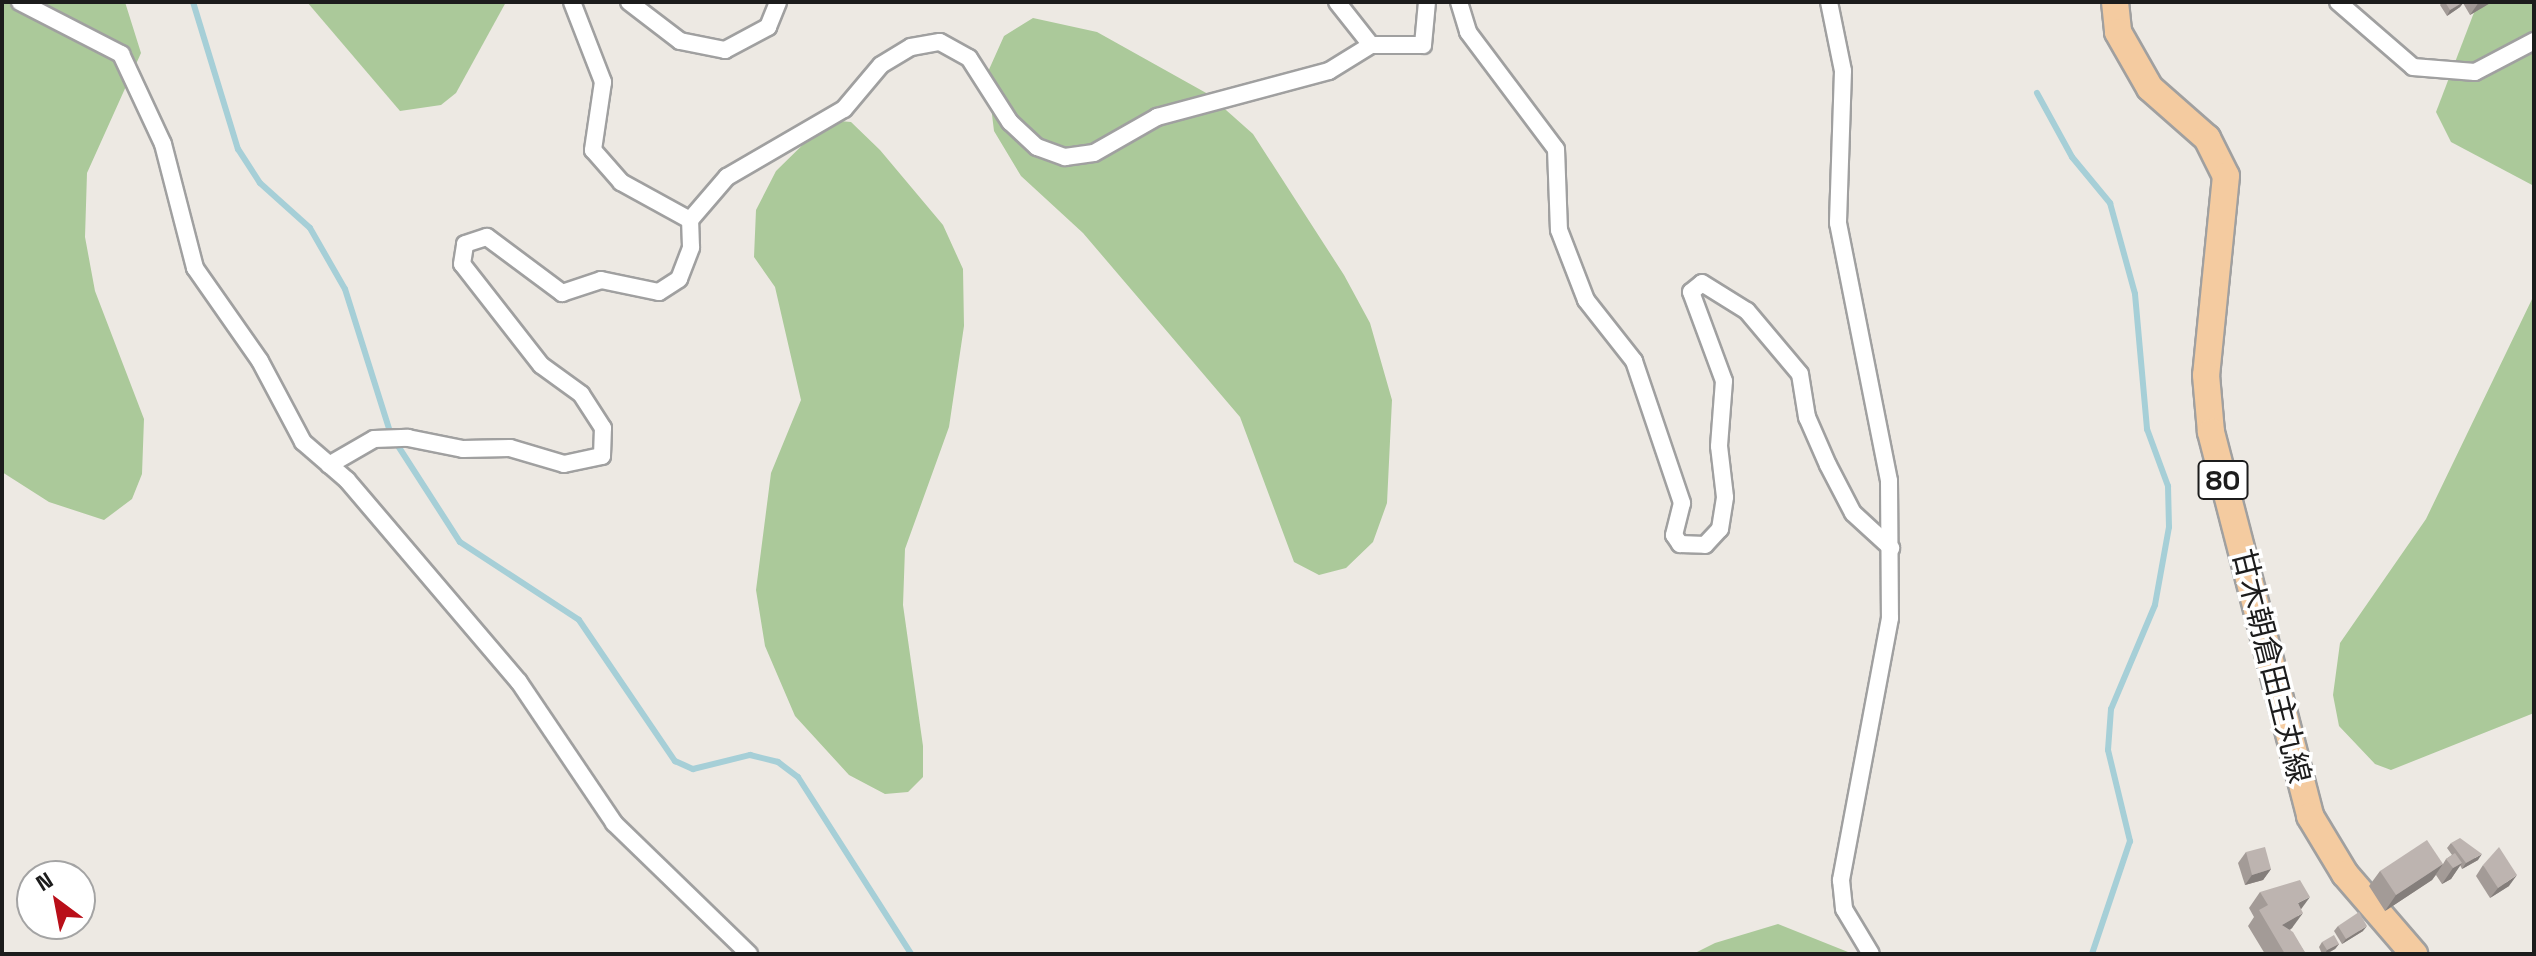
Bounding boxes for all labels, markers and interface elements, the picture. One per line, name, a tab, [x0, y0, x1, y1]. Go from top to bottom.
road number: 80	[2197, 456, 2249, 504]
street label: 甘木朝倉田主丸線	[2225, 545, 2317, 787]
north arrow	[16, 860, 96, 940]
text: N	[31, 866, 58, 897]

